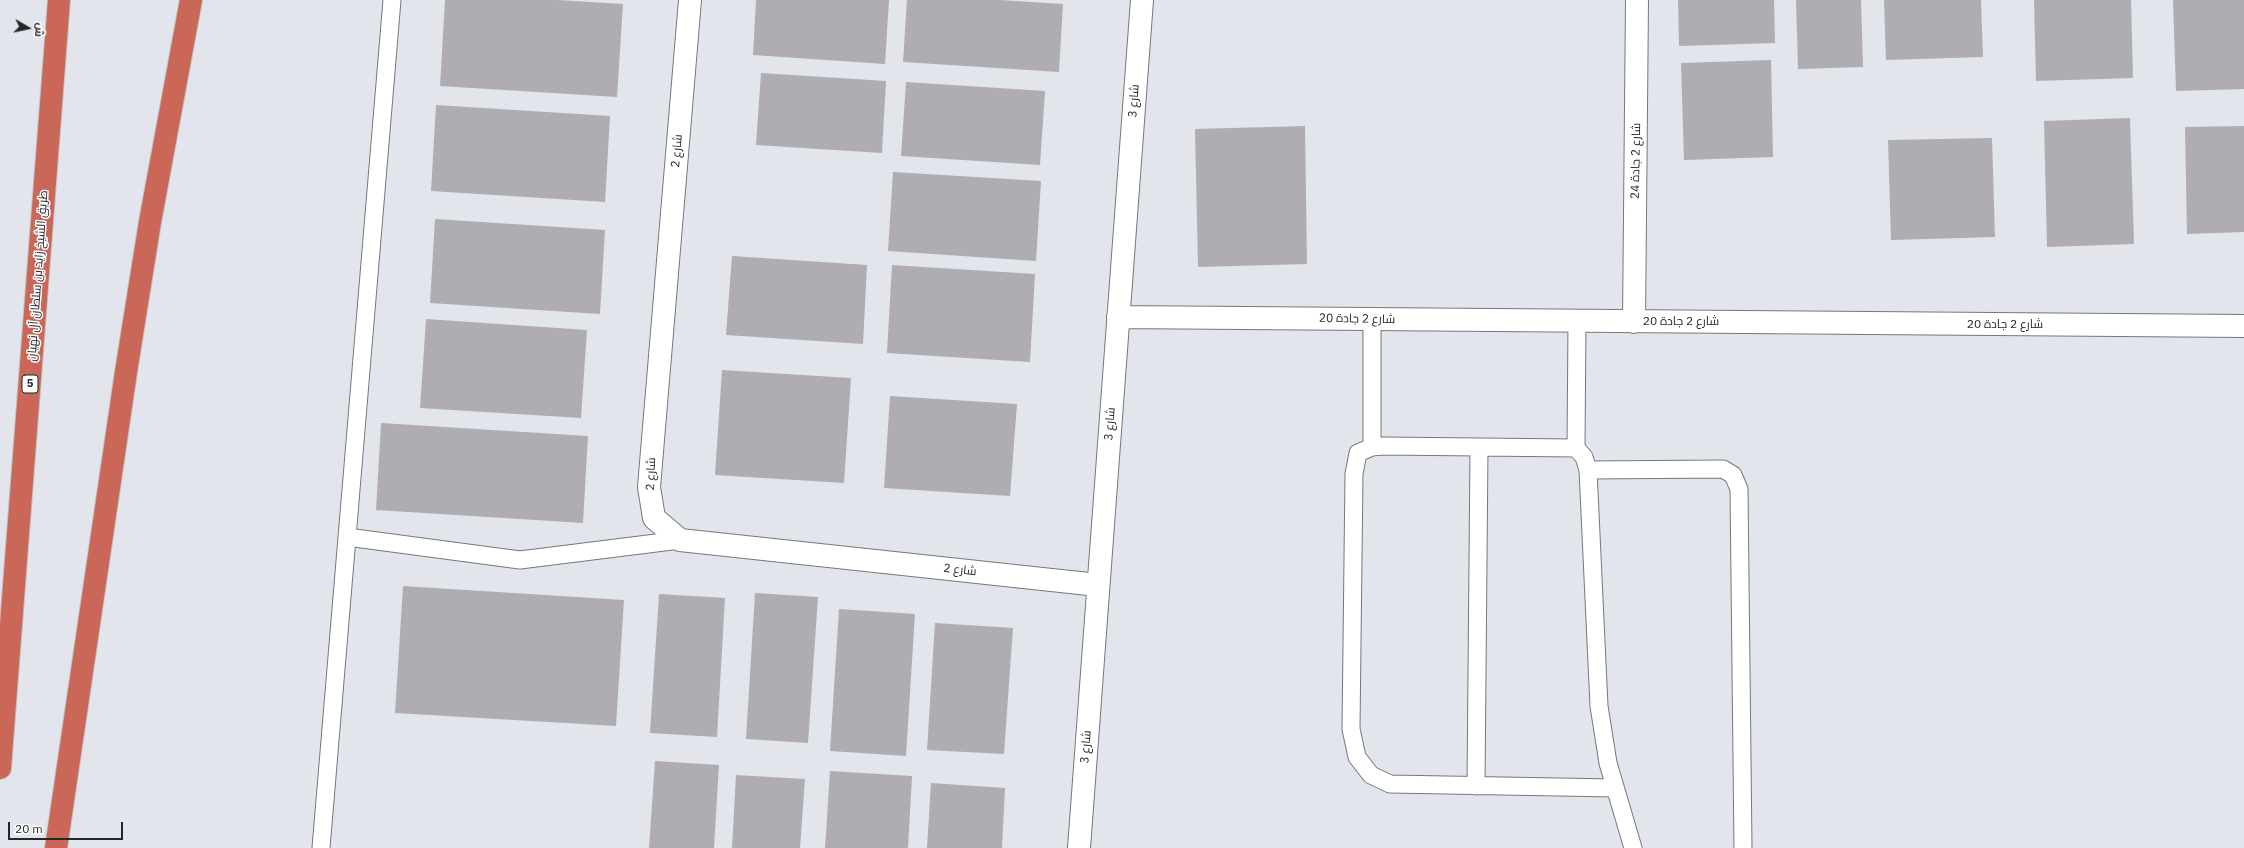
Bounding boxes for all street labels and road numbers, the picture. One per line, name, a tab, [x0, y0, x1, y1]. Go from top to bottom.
street label: شارع 3	[1126, 84, 1142, 118]
street label: شارع 2 جادة 24	[1628, 123, 1644, 199]
street label: شارع 2	[668, 134, 686, 168]
street label: طريق الشيخ زايد بن سلطان آل نهيان	[25, 190, 51, 362]
street label: شارع 2 جادة 20	[1319, 311, 1395, 327]
street label: شارع 2 جادة 20	[1643, 315, 1719, 329]
street label: شارع 2 جادة 20	[1967, 318, 2043, 332]
road number: 5	[22, 375, 38, 393]
street label: شارع 3	[1102, 407, 1118, 441]
street label: شارع 2	[643, 457, 659, 491]
street label: شارع 2	[943, 561, 977, 579]
street label: شارع 3	[1078, 730, 1094, 764]

